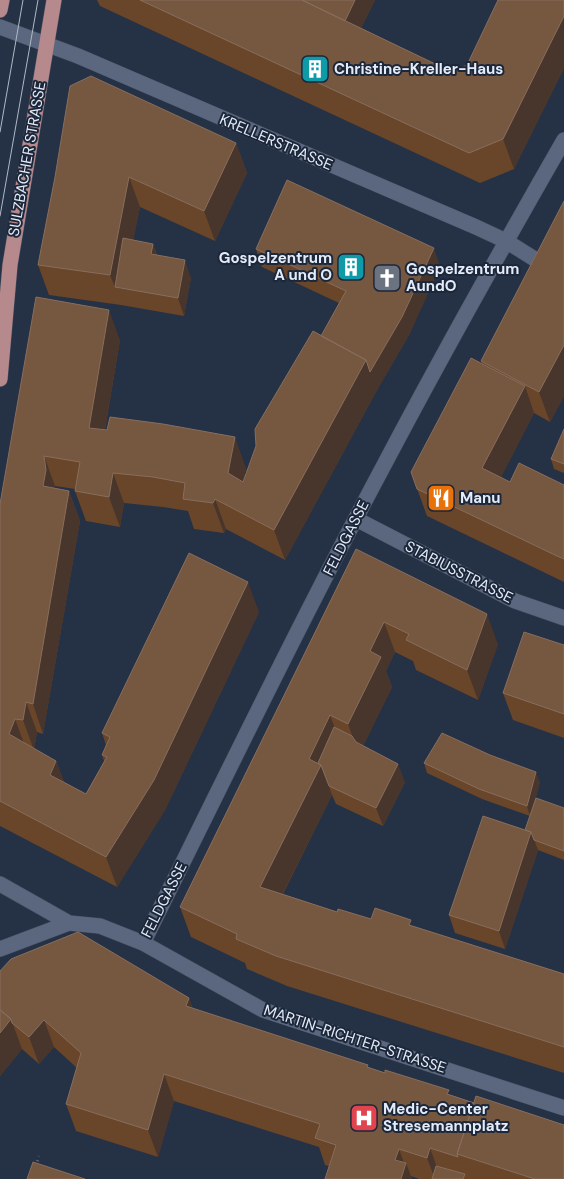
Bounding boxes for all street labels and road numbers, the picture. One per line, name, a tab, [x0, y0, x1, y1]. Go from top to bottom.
street label: SULZBACHER STRASSE	[4, 80, 50, 238]
street label: KRELLERSTRASSE	[216, 109, 336, 175]
street label: FELDGASSE	[318, 497, 374, 579]
street label: STABIUSSTRASSE	[402, 536, 516, 608]
street label: FELDGASSE	[136, 859, 192, 941]
street label: MARTIN-RICHTER-STRASSE	[261, 1000, 449, 1078]

